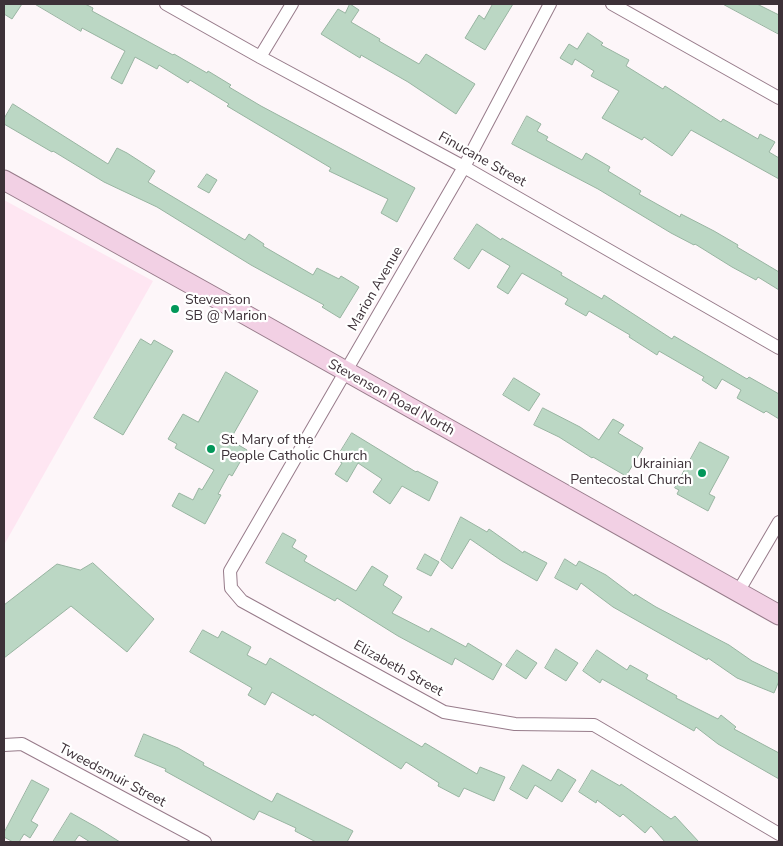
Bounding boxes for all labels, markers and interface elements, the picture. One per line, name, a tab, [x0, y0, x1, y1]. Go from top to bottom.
street label: Finucane Street	[435, 129, 529, 191]
street label: Marion Avenue	[345, 244, 407, 334]
place label: Stevenson SB @ Marion	[185, 293, 267, 326]
marker: Stevenson SB @ Marion	[169, 303, 181, 315]
street label: Stevenson Road North	[325, 356, 457, 440]
place label: St. Mary of the People Catholic Church	[221, 433, 367, 466]
marker: St. Mary of the People Catholic Church	[205, 443, 217, 455]
place label: Ukrainian Pentecostal Church	[570, 457, 692, 490]
marker: Ukrainian Pentecostal Church	[696, 467, 708, 479]
street label: Elizabeth Street	[350, 638, 446, 700]
street label: Tweedsmuir Street	[56, 741, 168, 811]

